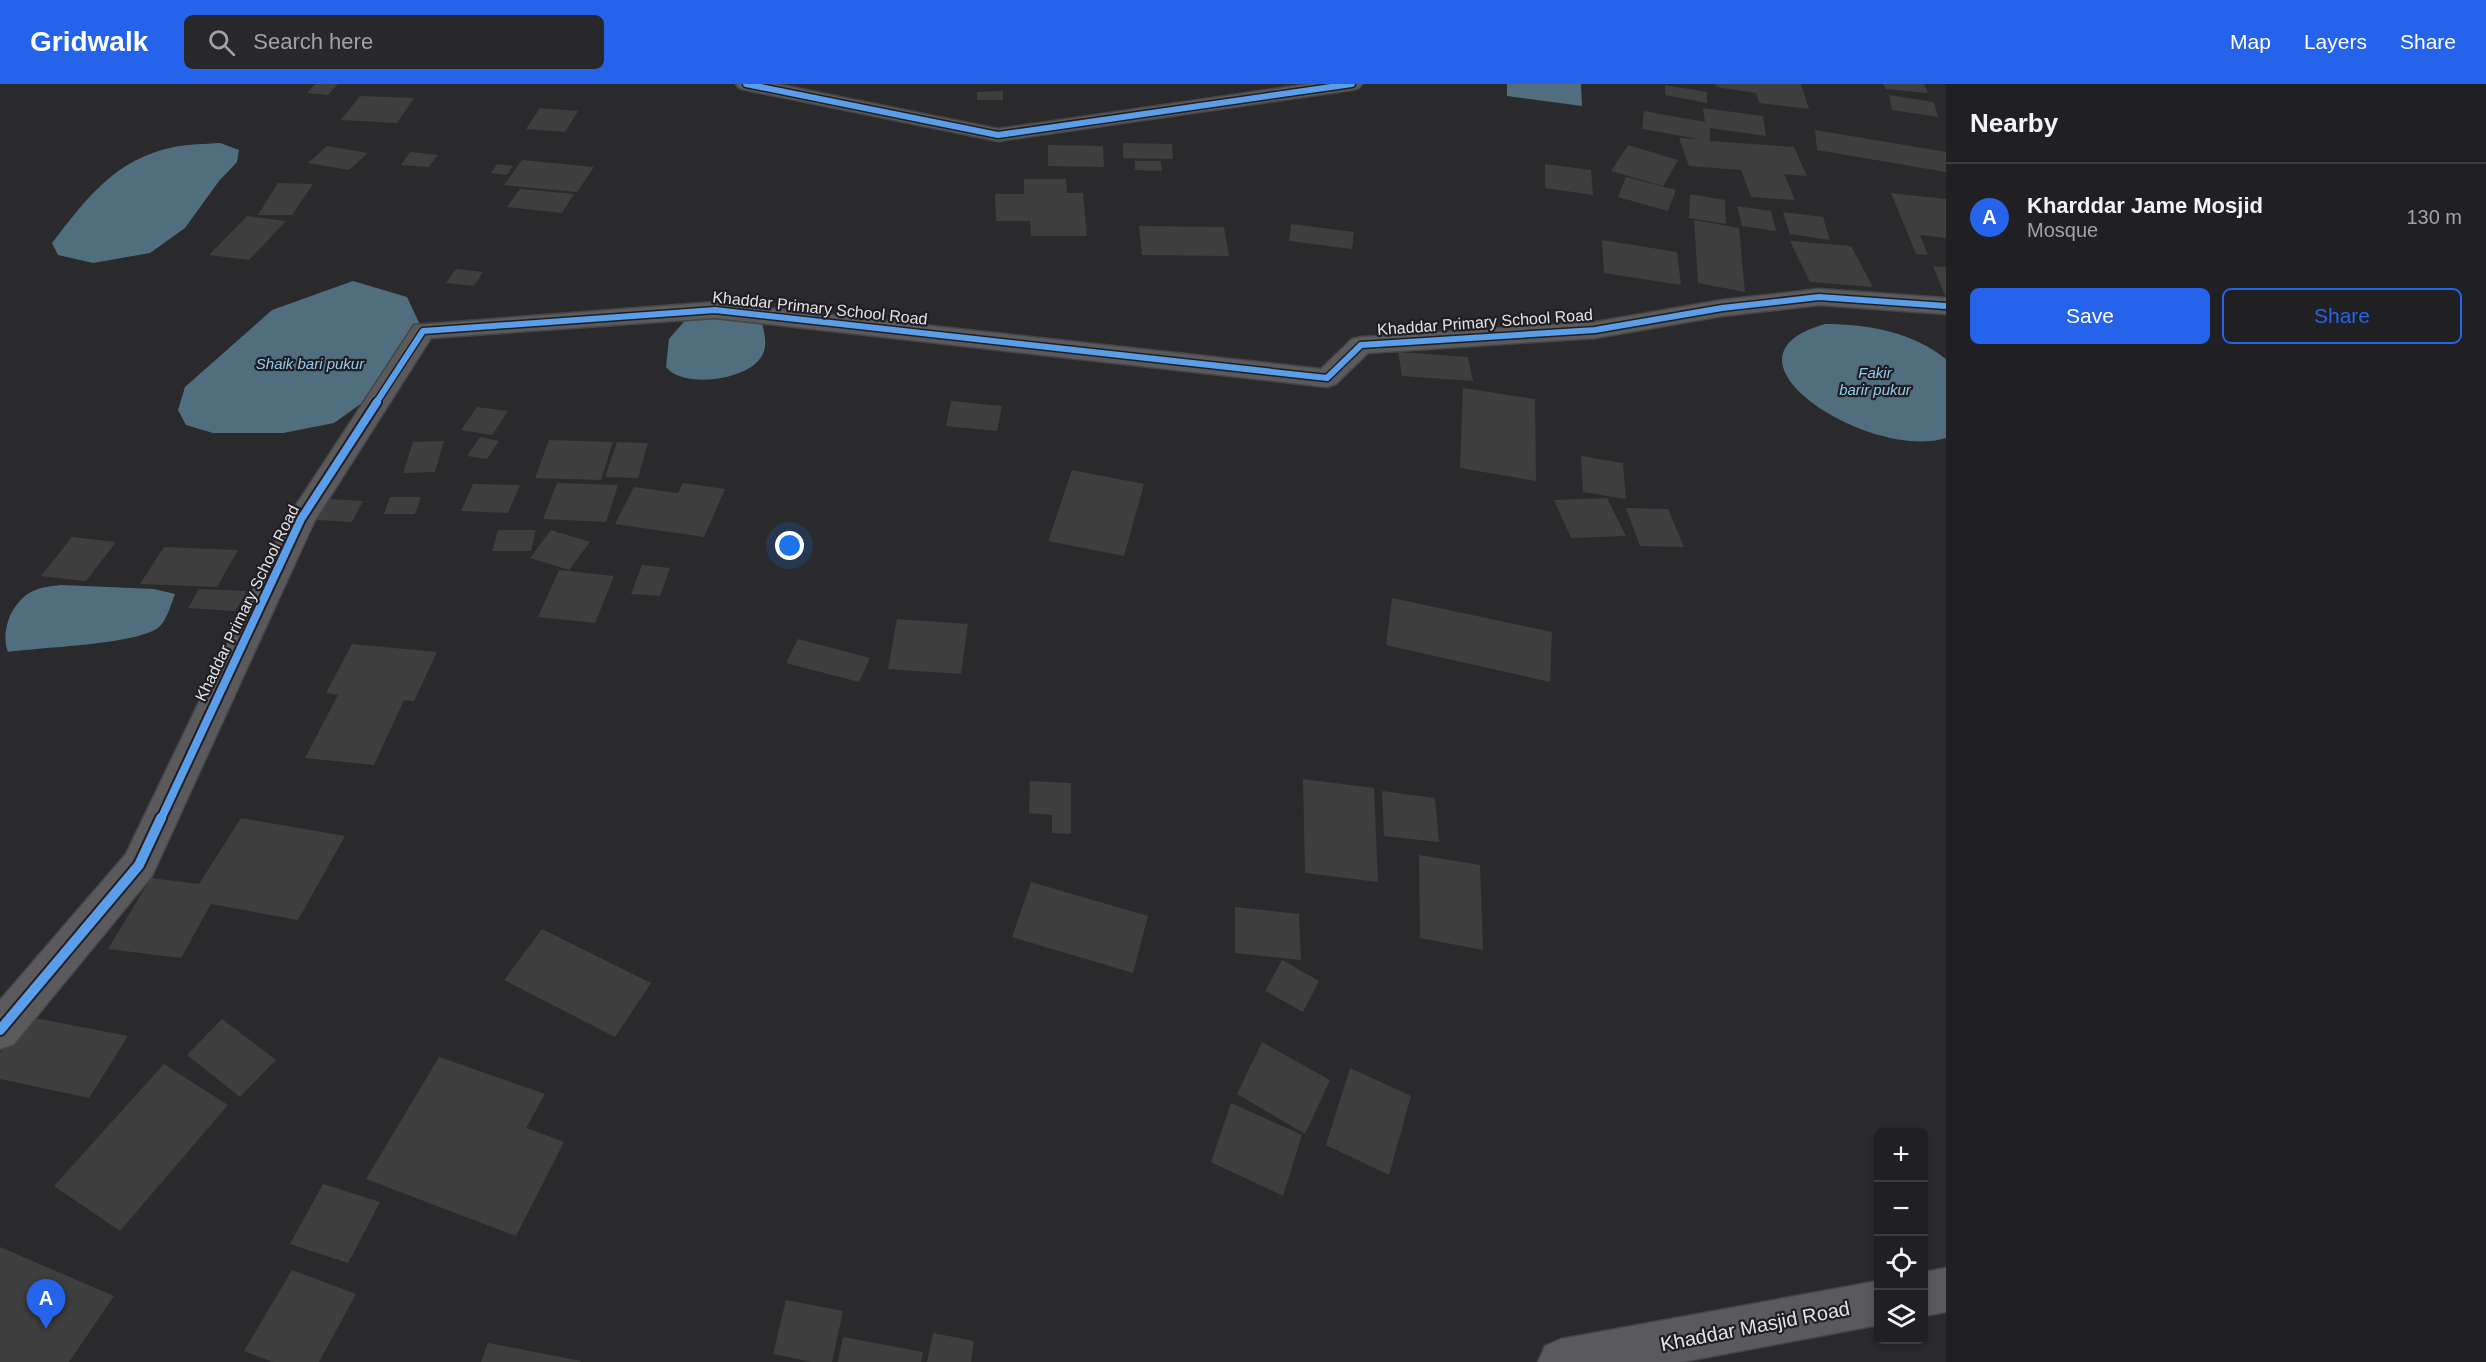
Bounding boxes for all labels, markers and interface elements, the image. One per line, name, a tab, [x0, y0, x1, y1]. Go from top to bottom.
search box	[184, 15, 604, 69]
text: Gridwalk	[30, 26, 148, 57]
icon: search	[205, 26, 238, 59]
text: Search here	[253, 29, 373, 54]
text: Map	[2230, 30, 2271, 53]
text: Layers	[2304, 30, 2367, 53]
text: Share	[2400, 30, 2456, 53]
text: Nearby	[1970, 108, 2058, 138]
text: Kharddar Jame Mosjid	[2027, 193, 2263, 218]
text: A	[1982, 206, 1997, 228]
text: 130 m	[2406, 206, 2462, 228]
text: Mosque	[2027, 219, 2098, 241]
street label: Khaddar Primary School Road	[712, 288, 928, 328]
button: Save	[1970, 288, 2210, 344]
button: Share	[2222, 288, 2462, 344]
street label: Khaddar Primary School Road	[1377, 306, 1593, 338]
water label: Shaik bari pukur	[256, 355, 365, 372]
water label: Fakir barir pukur	[1839, 364, 1912, 398]
street label: Khaddar Primary School Road	[192, 502, 302, 704]
your location	[775, 531, 804, 560]
map controls	[1874, 1128, 1928, 1344]
button: +	[1874, 1128, 1928, 1182]
button: −	[1874, 1182, 1928, 1236]
button: locate	[1874, 1236, 1928, 1290]
pin: A	[26, 1280, 66, 1329]
button: layers	[1874, 1290, 1928, 1344]
street label: Khaddar Masjid Road	[1658, 1297, 1852, 1355]

